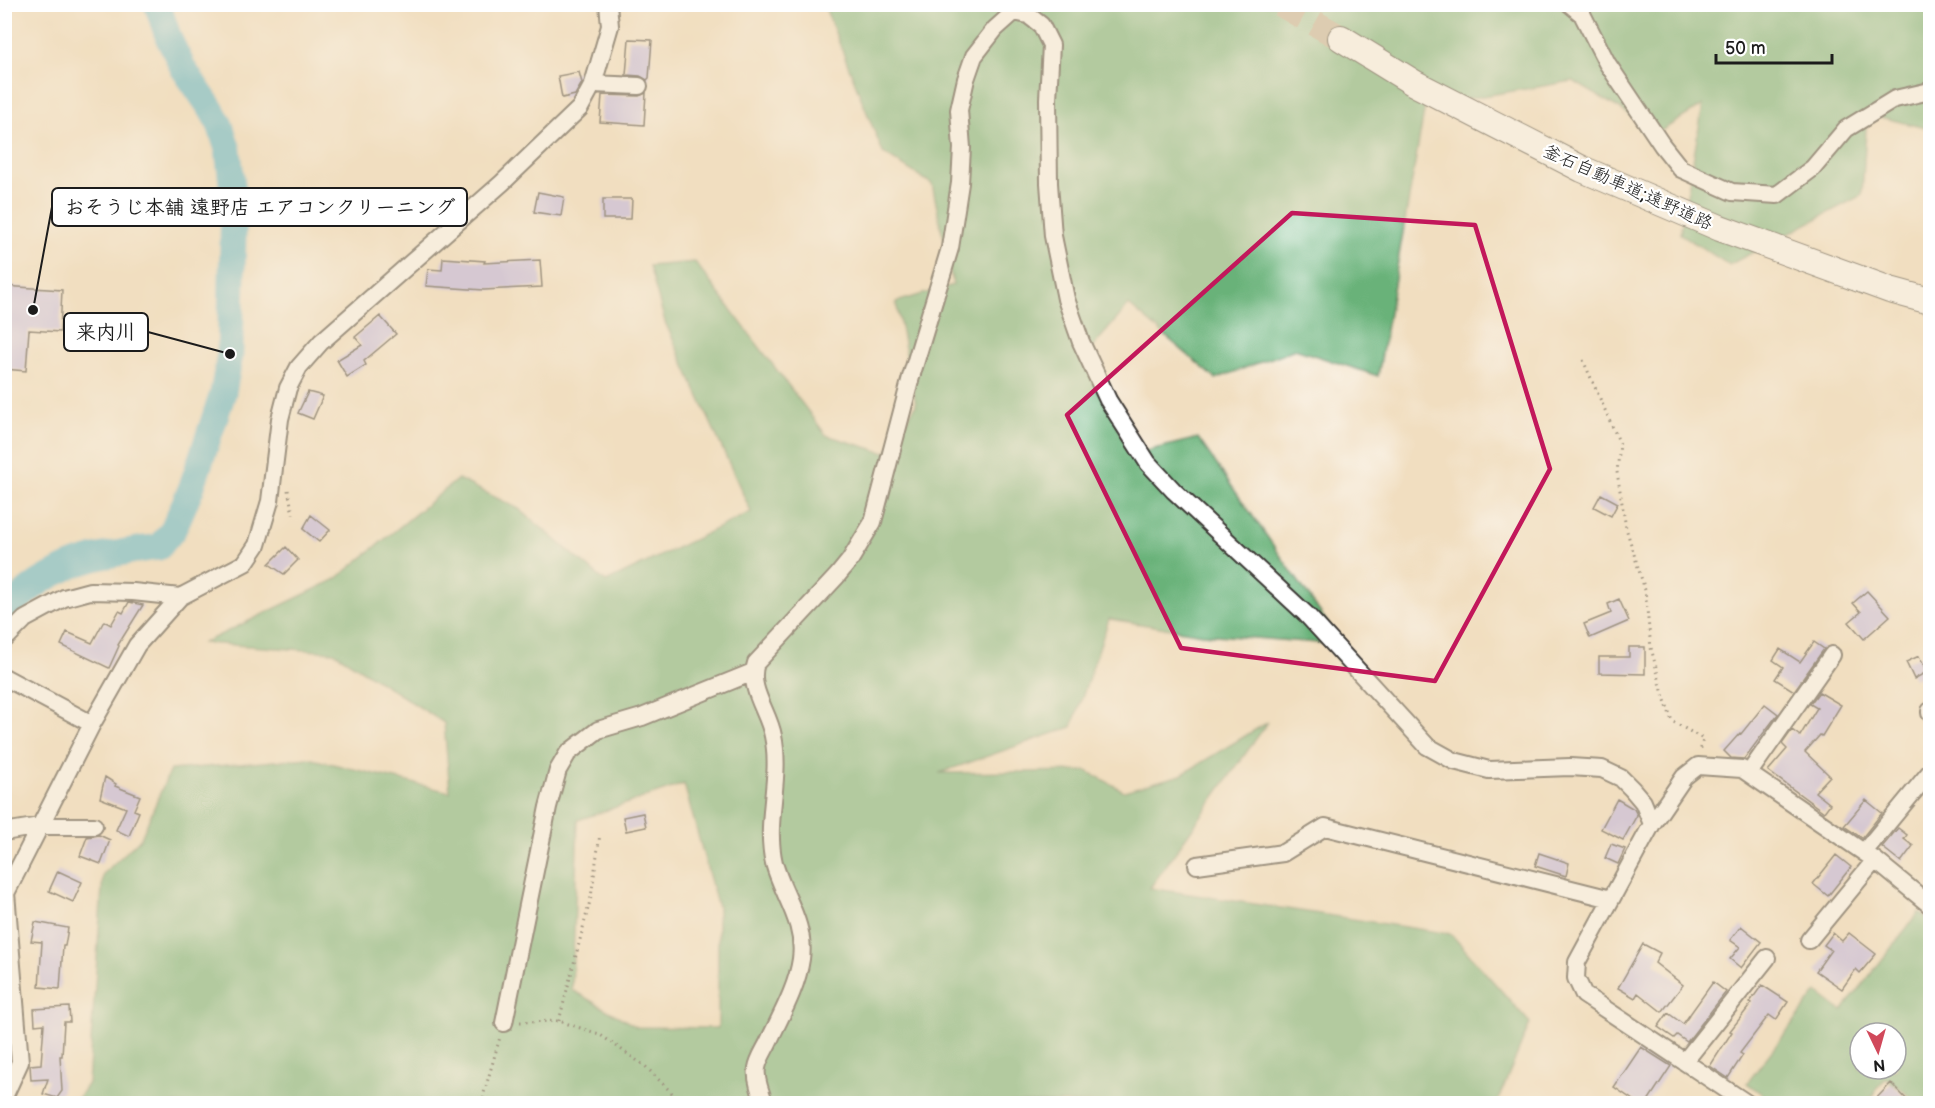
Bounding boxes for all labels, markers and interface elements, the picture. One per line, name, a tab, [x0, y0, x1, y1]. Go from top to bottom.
scale bar	[1716, 27, 1832, 65]
text: 50 m	[1725, 38, 1766, 59]
street label: 釜石自動車道;遠野道路	[1540, 141, 1716, 234]
callout: おそうじ本舗 遠野店 エアコンクリーニング	[52, 188, 467, 226]
text: おそうじ本舗 遠野店 エアコンクリーニング	[65, 196, 455, 220]
callout: 来内川	[64, 313, 148, 351]
text: 来内川	[76, 321, 136, 345]
north arrow	[1848, 1021, 1908, 1081]
text: N	[1872, 1054, 1886, 1074]

